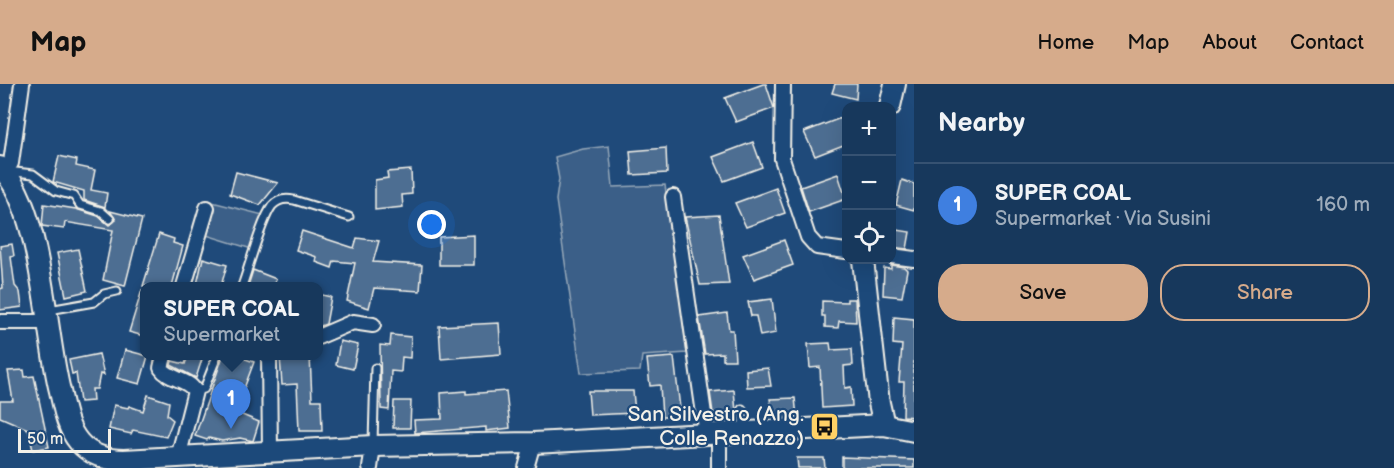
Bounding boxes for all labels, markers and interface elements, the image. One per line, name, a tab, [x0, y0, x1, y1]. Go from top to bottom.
text: Map	[30, 26, 86, 59]
text: Home	[1037, 30, 1094, 55]
text: Map	[1127, 30, 1169, 55]
text: About	[1202, 30, 1257, 55]
text: Contact	[1290, 30, 1364, 55]
map controls	[842, 102, 896, 264]
button: +	[842, 102, 896, 156]
text: Nearby	[938, 108, 1025, 139]
button: −	[842, 156, 896, 210]
text: SUPER COAL	[995, 180, 1131, 207]
text: 1	[953, 193, 962, 217]
text: 160 m	[1316, 193, 1370, 217]
text: Supermarket · Via Susini	[995, 207, 1211, 231]
your location	[417, 210, 446, 239]
button: locate	[842, 210, 896, 264]
button: Save	[938, 264, 1148, 321]
button: Share	[1160, 264, 1370, 321]
popup	[140, 282, 323, 360]
text: SUPER COAL	[164, 296, 299, 323]
text: Supermarket	[164, 323, 280, 347]
pin: 1	[212, 380, 250, 429]
place label: San Silvestro (Ang. Colle Renazzo)	[628, 402, 804, 451]
bus stop icon: San Silvestro (Ang. Colle Renazzo)	[809, 410, 841, 442]
scale bar	[18, 426, 111, 454]
text: 50 m	[27, 430, 63, 449]

